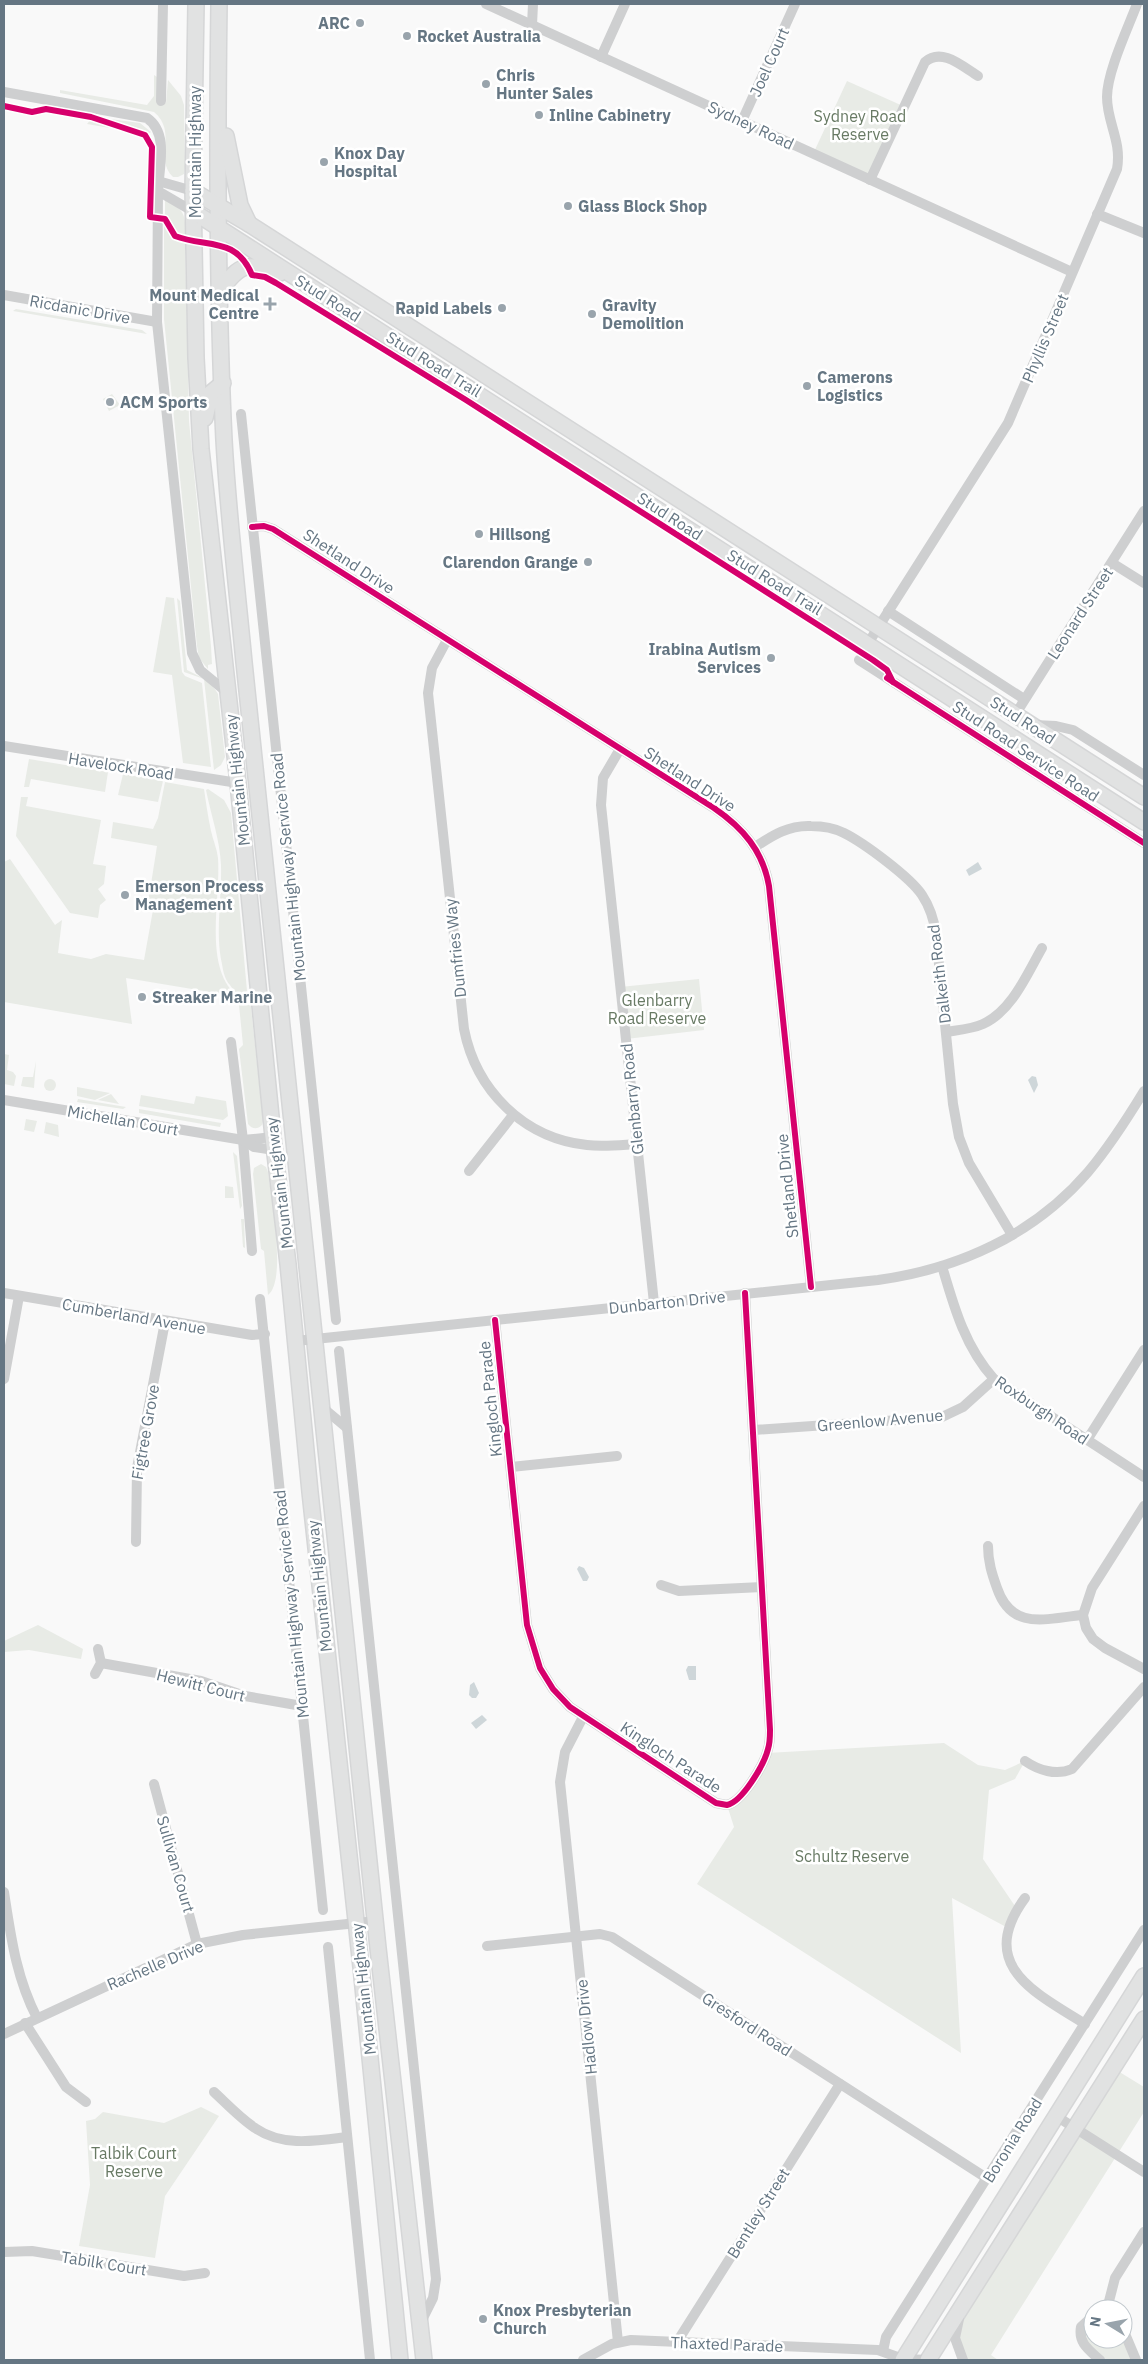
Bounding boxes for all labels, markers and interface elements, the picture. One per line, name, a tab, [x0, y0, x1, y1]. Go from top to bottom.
place label: ARC	[318, 13, 350, 33]
marker: ARC	[354, 17, 366, 29]
street label: Joel Court	[745, 24, 793, 100]
place label: Rocket Australia	[417, 26, 541, 46]
marker: Rocket Australia	[401, 30, 413, 42]
place label: Chris Hunter Sales	[496, 65, 593, 103]
marker: Chris Hunter Sales	[480, 78, 492, 90]
street label: Mountain Highway	[185, 86, 205, 218]
street label: Sydney Road	[705, 96, 797, 154]
place label: Inline Cabinetry	[549, 105, 671, 125]
park label: Sydney Road Reserve	[814, 106, 906, 144]
marker: Inline Cabinetry	[533, 109, 545, 121]
place label: Knox Day Hospital	[334, 143, 405, 181]
marker: Knox Day Hospital	[318, 156, 330, 168]
place label: Glass Block Shop	[578, 196, 708, 216]
marker: Glass Block Shop	[562, 200, 574, 212]
street label: Stud Road	[291, 270, 365, 326]
place label: Mount Medical Centre	[149, 285, 259, 323]
street label: Ricdanic Drive	[28, 290, 132, 328]
street label: Phyllis Street	[1017, 290, 1073, 386]
place label: Gravity Demolition	[602, 295, 684, 333]
marker: Mount Medical Centre	[263, 297, 277, 311]
place label: Rapid Labels	[395, 298, 492, 318]
marker: Rapid Labels	[496, 302, 508, 314]
marker: Gravity Demolition	[586, 308, 598, 320]
street label: Stud Road Trail	[383, 327, 485, 401]
place label: Camerons Logistics	[817, 367, 893, 405]
marker: Camerons Logistics	[801, 380, 813, 392]
place label: ACM Sports	[120, 392, 207, 412]
marker: ACM Sports	[104, 396, 116, 408]
street label: Stud Road	[634, 488, 706, 544]
street label: Shetland Drive	[300, 524, 399, 598]
place label: Hillsong	[489, 524, 550, 544]
marker: Hillsong	[473, 528, 485, 540]
street label: Stud Road Trail	[724, 545, 826, 619]
place label: Clarendon Grange	[443, 552, 578, 572]
marker: Clarendon Grange	[582, 556, 594, 568]
street label: Leonard Street	[1043, 563, 1117, 663]
place label: Irabina Autism Services	[648, 639, 761, 677]
marker: Irabina Autism Services	[765, 652, 777, 664]
street label: Stud Road	[987, 692, 1059, 748]
street label: Stud Road Service Road	[949, 696, 1103, 806]
street label: Mountain Highway	[220, 713, 254, 847]
street label: Shetland Drive	[641, 742, 740, 816]
street label: Havelock Road	[67, 748, 175, 784]
street label: Mountain Highway Service Road	[266, 752, 310, 982]
place label: Emerson Process Management	[135, 876, 264, 914]
marker: Emerson Process Management	[119, 889, 131, 901]
street label: Dumfries Way	[440, 897, 470, 999]
street label: Dalkeith Road	[923, 923, 955, 1025]
place label: Streaker Marine	[152, 987, 272, 1007]
park label: Glenbarry Road Reserve	[608, 990, 706, 1028]
marker: Streaker Marine	[136, 991, 148, 1003]
street label: Glenbarry Road	[616, 1042, 648, 1156]
street label: Michellan Court	[66, 1100, 180, 1140]
street label: Mountain Highway	[261, 1116, 297, 1250]
street label: Shetland Drive	[772, 1133, 802, 1239]
street label: Dunbarton Drive	[608, 1286, 727, 1318]
street label: Cumberland Avenue	[61, 1294, 208, 1339]
street label: Kingloch Parade	[474, 1340, 506, 1458]
street label: Roxburgh Road	[991, 1371, 1093, 1449]
street label: Figtree Grove	[127, 1383, 163, 1481]
street label: Greenlow Avenue	[816, 1405, 944, 1435]
street label: Mountain Highway Service Road	[269, 1489, 313, 1719]
street label: Mountain Highway	[302, 1519, 336, 1653]
street label: Hewitt Court	[155, 1664, 247, 1706]
street label: Kingloch Parade	[617, 1717, 725, 1797]
street label: Sullivan Court	[153, 1813, 199, 1915]
park label: Schultz Reserve	[795, 1846, 909, 1866]
street label: Mountain Highway	[346, 1922, 380, 2056]
street label: Rachelle Drive	[104, 1936, 206, 1994]
street label: Hadlow Drive	[571, 1978, 601, 2076]
street label: Gresford Road	[698, 1988, 796, 2060]
street label: Boronia Road	[978, 2094, 1046, 2186]
park label: Talbik Court Reserve	[91, 2143, 177, 2181]
street label: Bentley Street	[722, 2164, 794, 2262]
street label: Tabilk Court	[60, 2246, 148, 2280]
north arrow	[1083, 2299, 1133, 2349]
place label: Knox Presbyterian Church	[493, 2300, 632, 2338]
marker: Knox Presbyterian Church	[477, 2313, 489, 2325]
text: N	[1085, 2315, 1105, 2328]
street label: Thaxted Parade	[670, 2332, 784, 2356]

